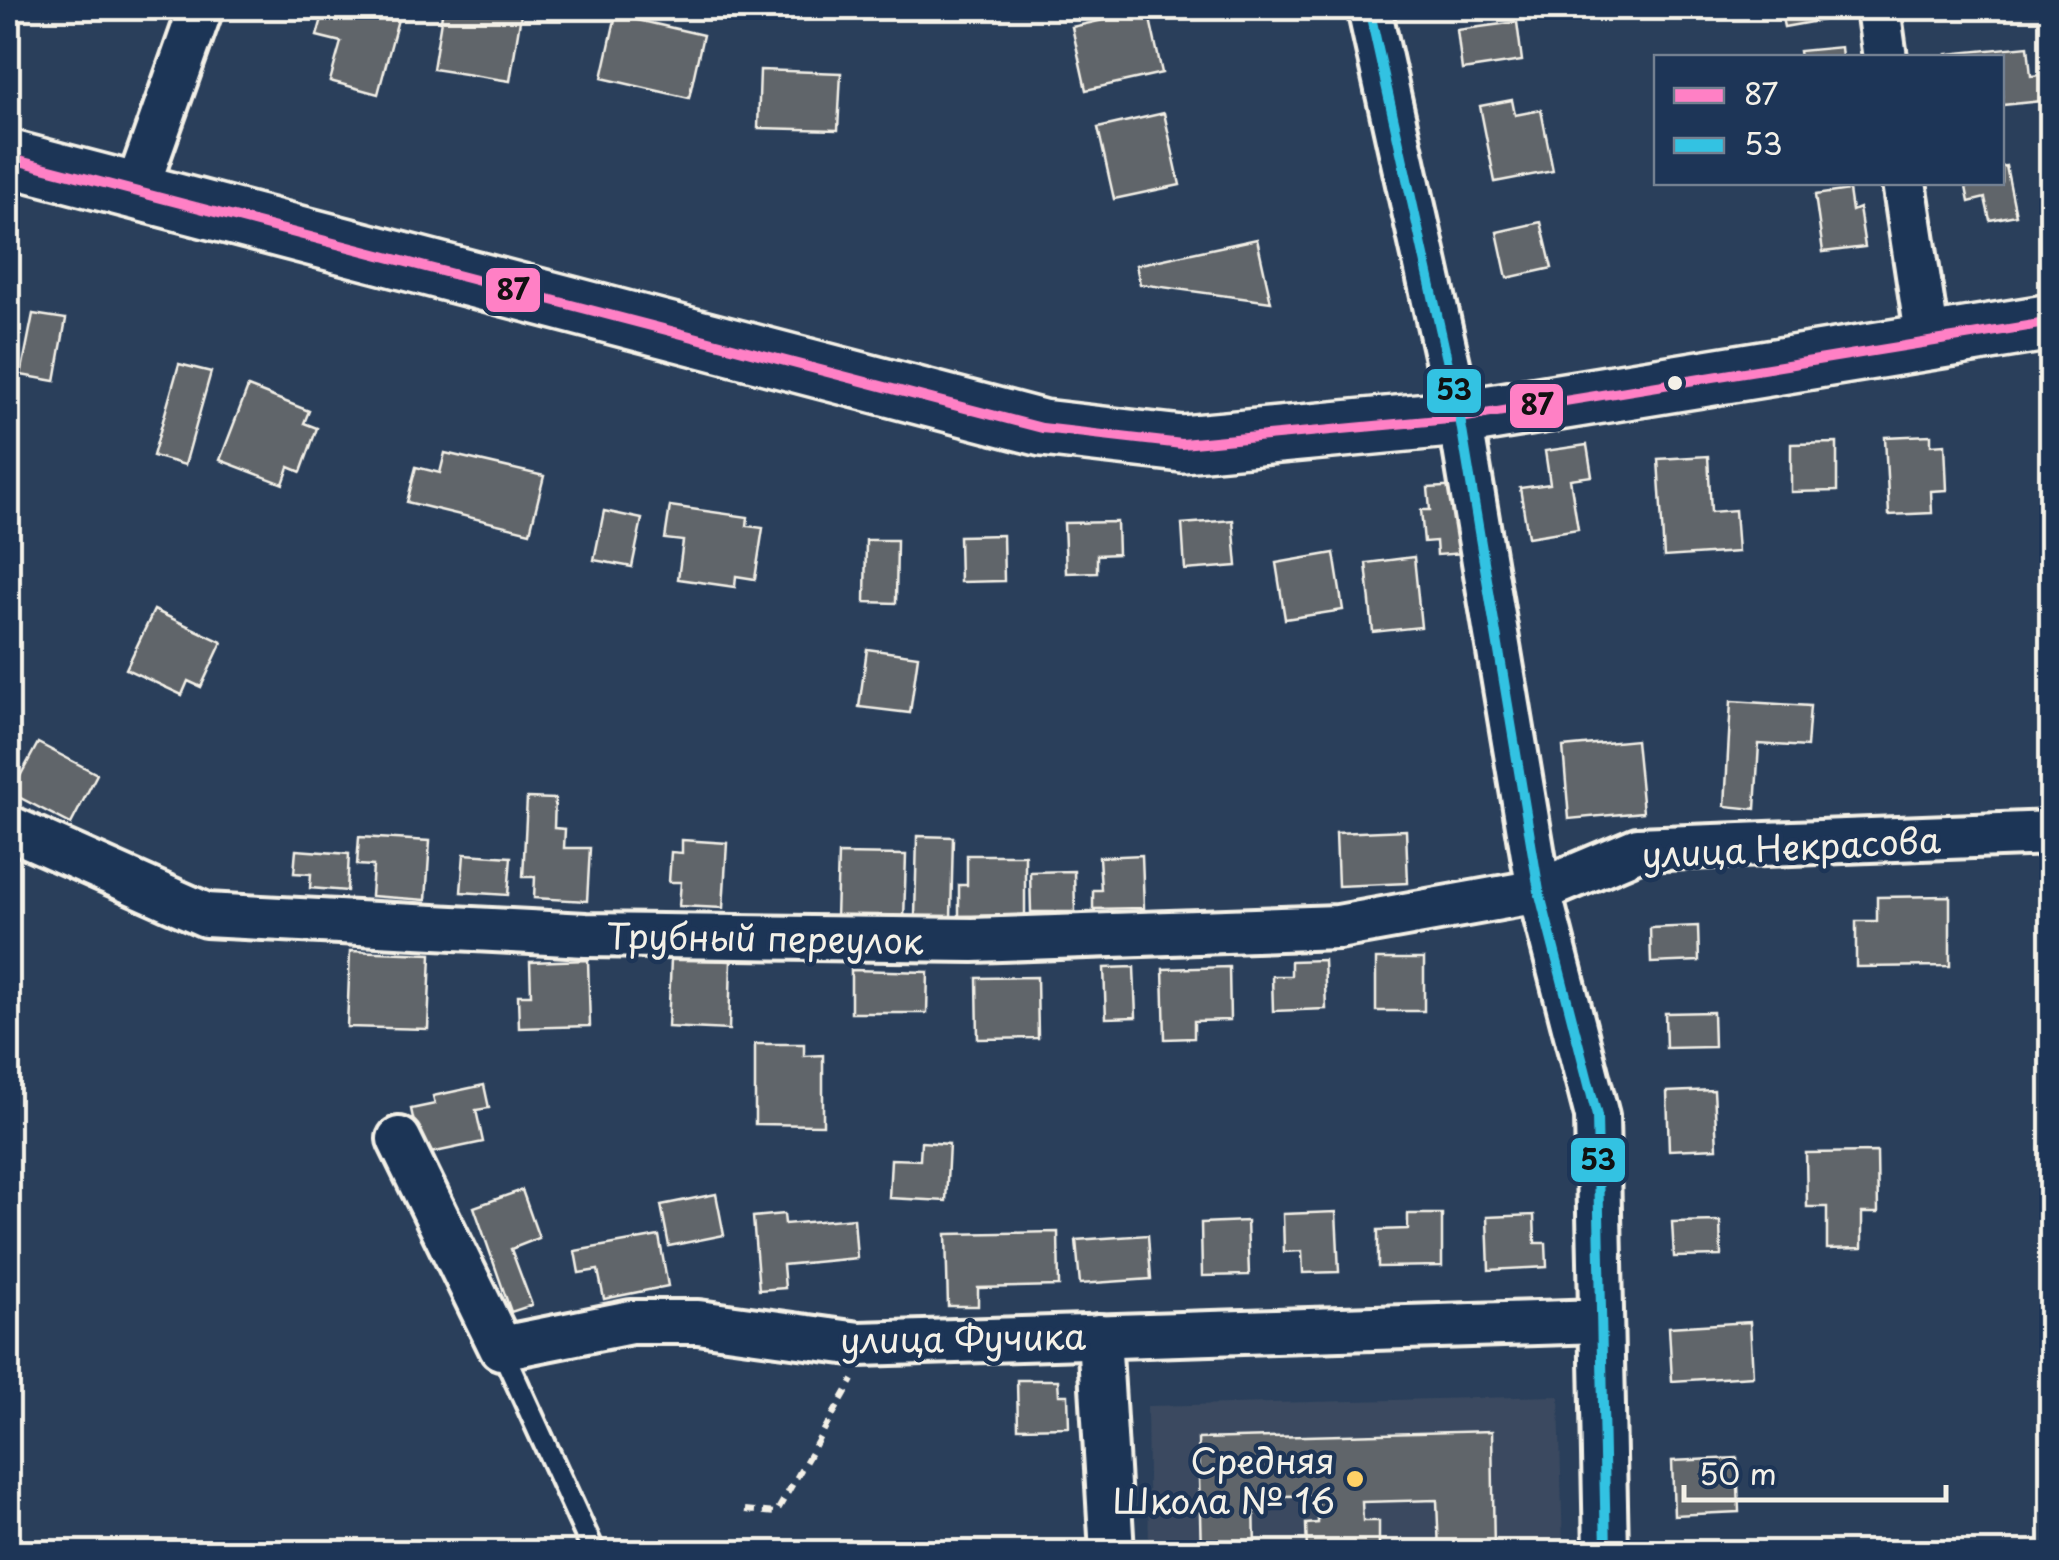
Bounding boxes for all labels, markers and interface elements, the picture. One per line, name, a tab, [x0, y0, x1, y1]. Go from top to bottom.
legend	[1654, 55, 2004, 185]
text: 87	[1744, 70, 1778, 115]
text: 53	[1744, 120, 1783, 165]
line badge: 87	[484, 266, 542, 314]
text: 87	[496, 267, 531, 310]
line badge: 53	[1425, 367, 1483, 415]
text: 53	[1436, 367, 1472, 410]
unlabelled marker	[1665, 373, 1685, 393]
line badge: 87	[1508, 382, 1565, 430]
text: 87	[1520, 382, 1555, 425]
street label: улица Некрасова	[1640, 812, 1942, 880]
street label: Трубный переулок	[606, 908, 924, 966]
line badge: 53	[1569, 1136, 1627, 1184]
text: 53	[1580, 1137, 1616, 1180]
street label: улица Фучика	[840, 1308, 1086, 1366]
place label: Средняя Школа № 16	[1113, 1433, 1335, 1526]
scale bar	[1684, 1440, 1946, 1502]
text: 50 m	[1699, 1450, 1777, 1495]
marker: Средняя Школа № 16	[1344, 1468, 1366, 1490]

